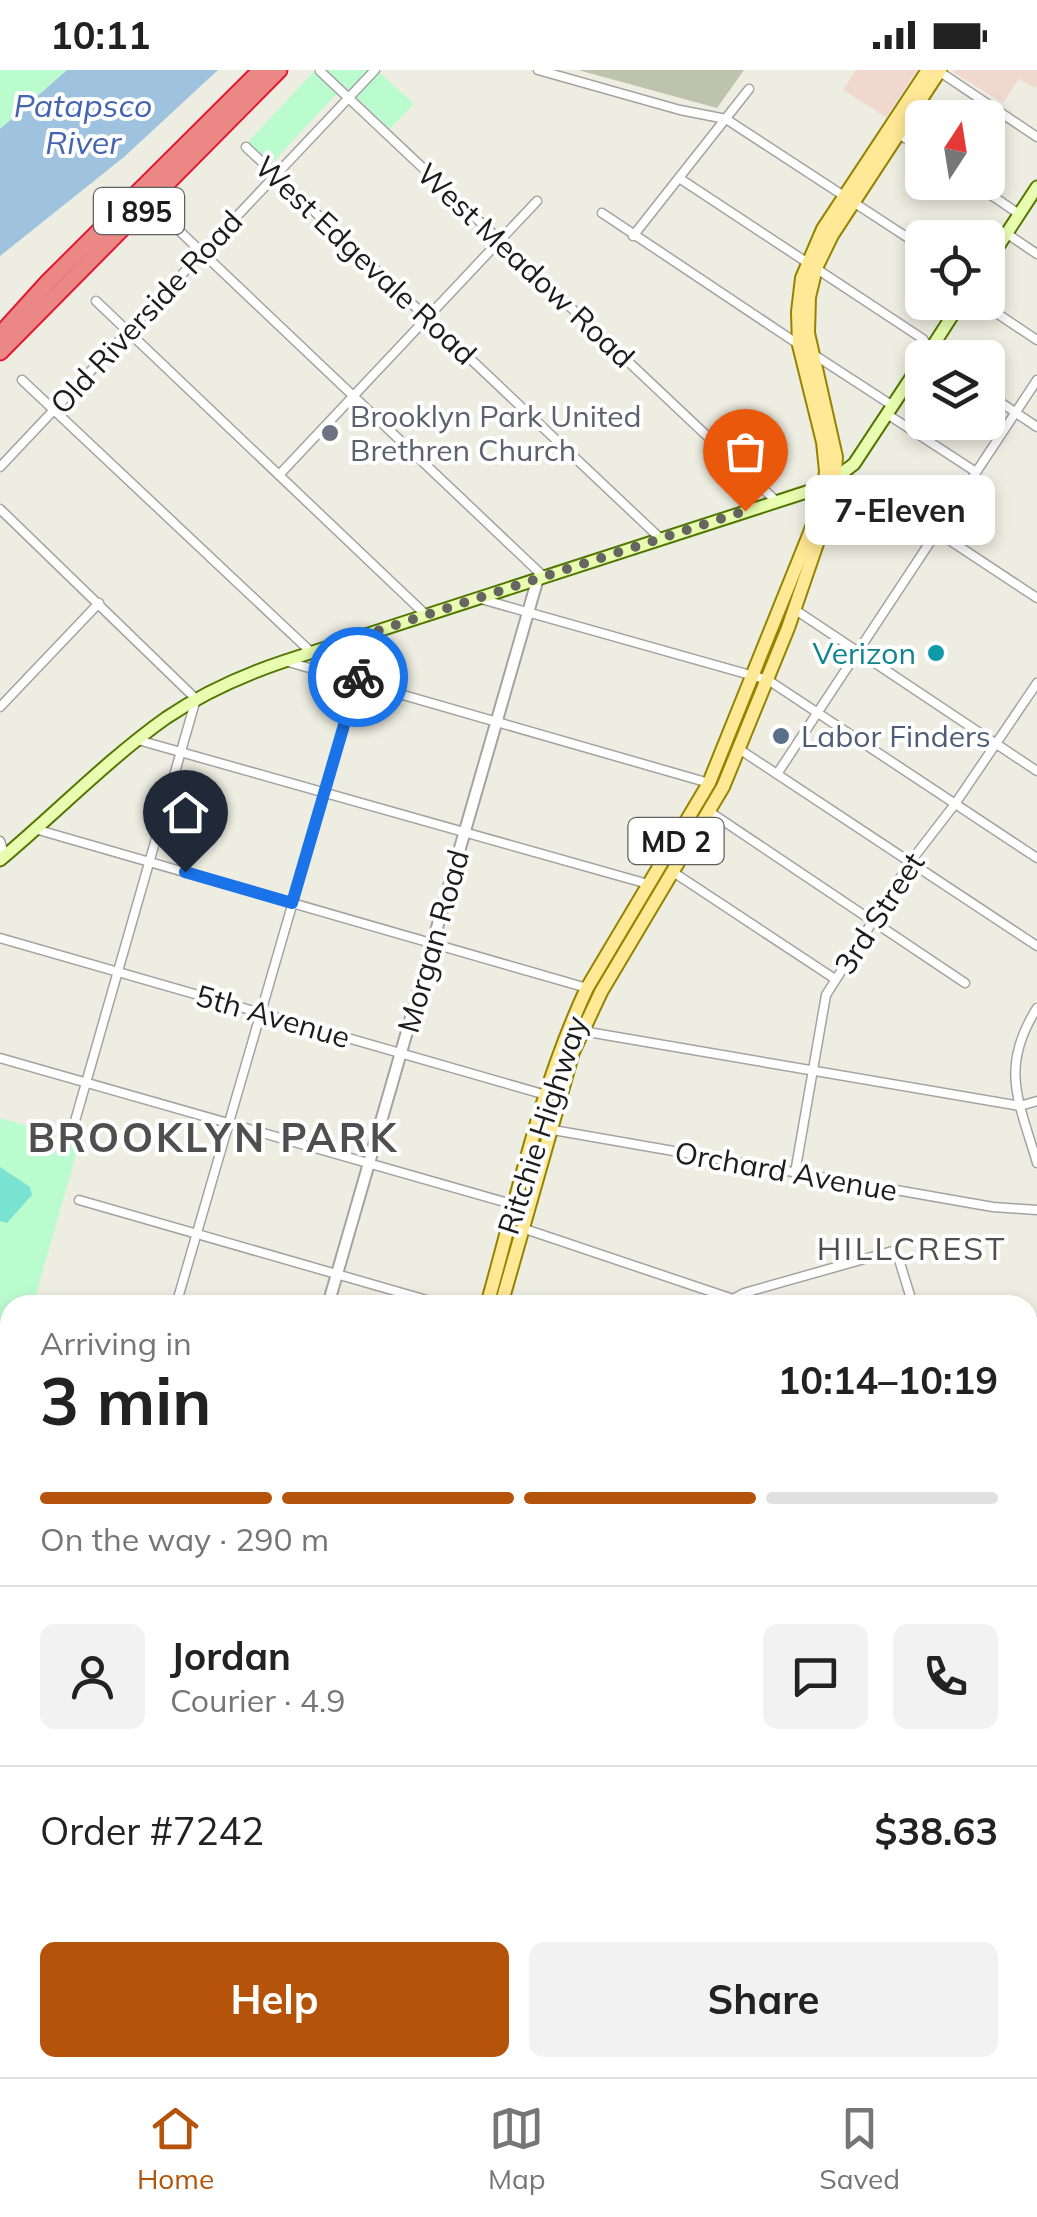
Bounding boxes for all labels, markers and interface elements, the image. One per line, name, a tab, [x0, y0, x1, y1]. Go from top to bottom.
text: 10:11	[50, 11, 151, 59]
water label: Patapsco River	[14, 85, 152, 162]
north arrow	[905, 100, 1005, 200]
map controls	[905, 100, 1005, 440]
street label: West Edgevale Road	[247, 147, 485, 373]
street label: West Meadow Road	[409, 154, 643, 376]
road number: I 895	[94, 188, 184, 234]
street label: Old Riverside Road	[42, 202, 250, 422]
button: locate	[905, 220, 1005, 320]
button: layers	[905, 340, 1005, 440]
place label: Brooklyn Park United Brethren Church	[350, 397, 642, 469]
pin	[703, 409, 788, 512]
marker: Brooklyn Park United Brethren Church	[319, 422, 341, 444]
icon: bag	[718, 424, 773, 479]
callout: 7-Eleven	[805, 476, 995, 546]
text: 7-Eleven	[834, 490, 966, 530]
courier	[308, 627, 408, 727]
place label: Verizon	[812, 634, 916, 672]
marker: Verizon	[925, 642, 947, 664]
icon: bike	[331, 650, 386, 705]
place label: Labor Finders	[801, 717, 991, 755]
marker: Labor Finders	[770, 725, 792, 747]
pin	[143, 770, 228, 873]
icon: home	[158, 785, 213, 840]
road number: MD 2	[628, 818, 724, 864]
street label: Morgan Road	[389, 845, 477, 1037]
street label: 3rd Street	[826, 845, 932, 981]
street label: 5th Avenue	[192, 976, 354, 1056]
street label: Ritchie Highway	[489, 1011, 595, 1239]
district label: BROOKLYN PARK	[27, 1112, 399, 1162]
street label: Orchard Avenue	[672, 1133, 900, 1209]
district label: HILLCREST	[817, 1228, 1007, 1268]
text: Arriving in	[40, 1323, 192, 1363]
text: 10:14–10:19	[778, 1356, 998, 1404]
text: 3 min	[40, 1360, 211, 1441]
text: On the way · 290 m	[40, 1519, 329, 1559]
button: person	[40, 1624, 145, 1729]
button: chat	[763, 1624, 868, 1729]
button: phone	[893, 1624, 998, 1729]
text: Jordan	[170, 1632, 291, 1680]
text: Courier · 4.9	[170, 1680, 346, 1720]
text: Order #7242	[40, 1807, 264, 1855]
text: $38.63	[875, 1807, 998, 1855]
button: Help	[40, 1942, 509, 2057]
button: Share	[529, 1942, 998, 2057]
tab: Home	[137, 2101, 214, 2196]
tab: Map	[488, 2101, 546, 2196]
tab: Saved	[819, 2101, 900, 2196]

